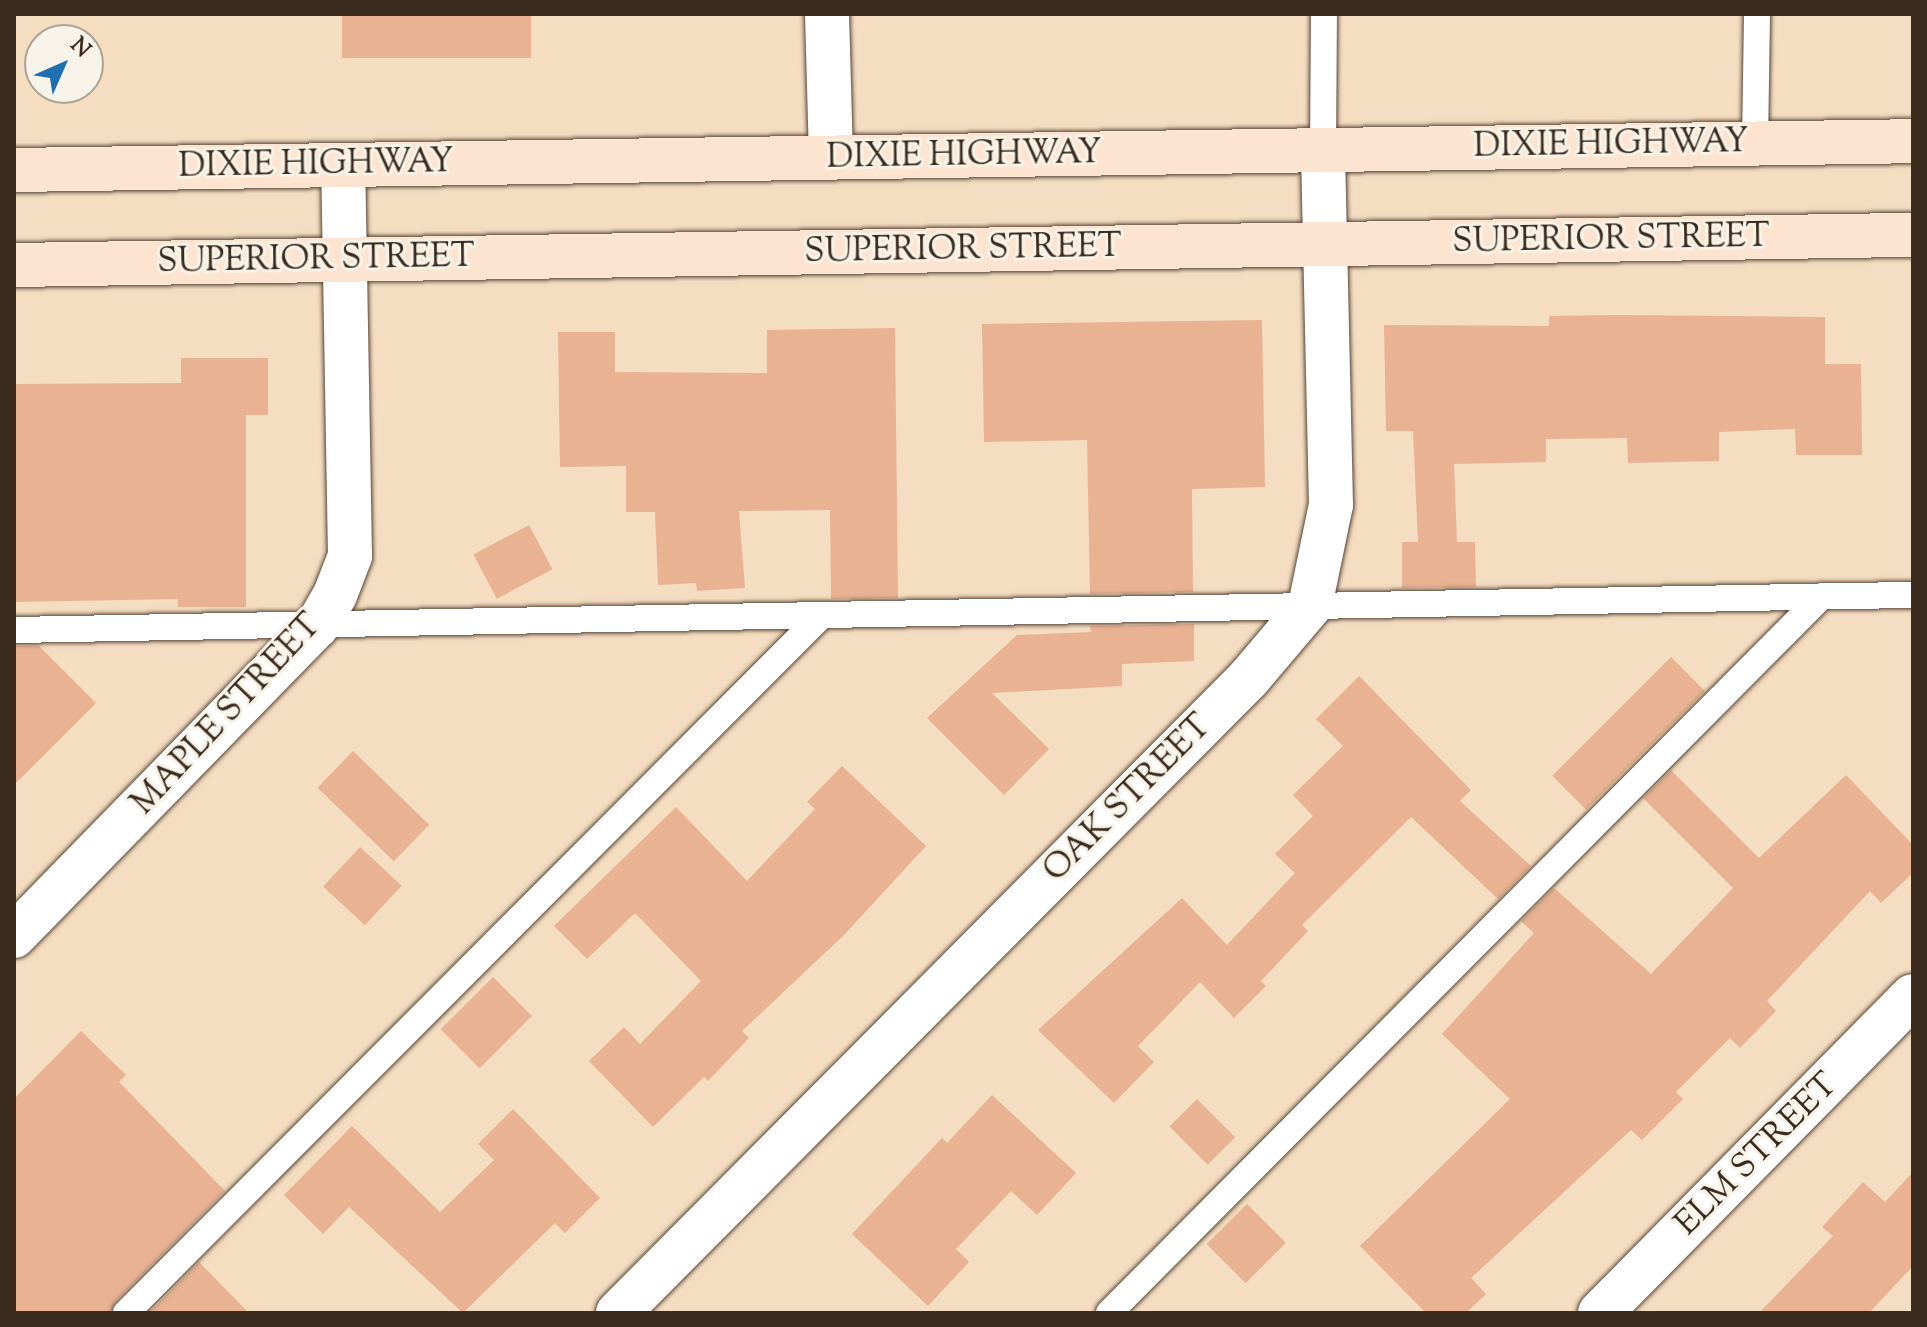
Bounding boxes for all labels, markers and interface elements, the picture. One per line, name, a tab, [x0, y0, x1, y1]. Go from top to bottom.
north arrow	[24, 24, 104, 104]
text: N	[62, 31, 97, 66]
street label: DIXIE HIGHWAY	[1473, 122, 1749, 168]
street label: DIXIE HIGHWAY	[826, 133, 1102, 179]
street label: DIXIE HIGHWAY	[178, 142, 454, 188]
street label: SUPERIOR STREET	[1452, 217, 1770, 263]
street label: SUPERIOR STREET	[804, 227, 1122, 273]
street label: SUPERIOR STREET	[157, 237, 475, 283]
street label: MAPLE STREET	[123, 606, 331, 824]
street label: OAK STREET	[1036, 707, 1220, 891]
street label: ELM STREET	[1667, 1065, 1847, 1245]

